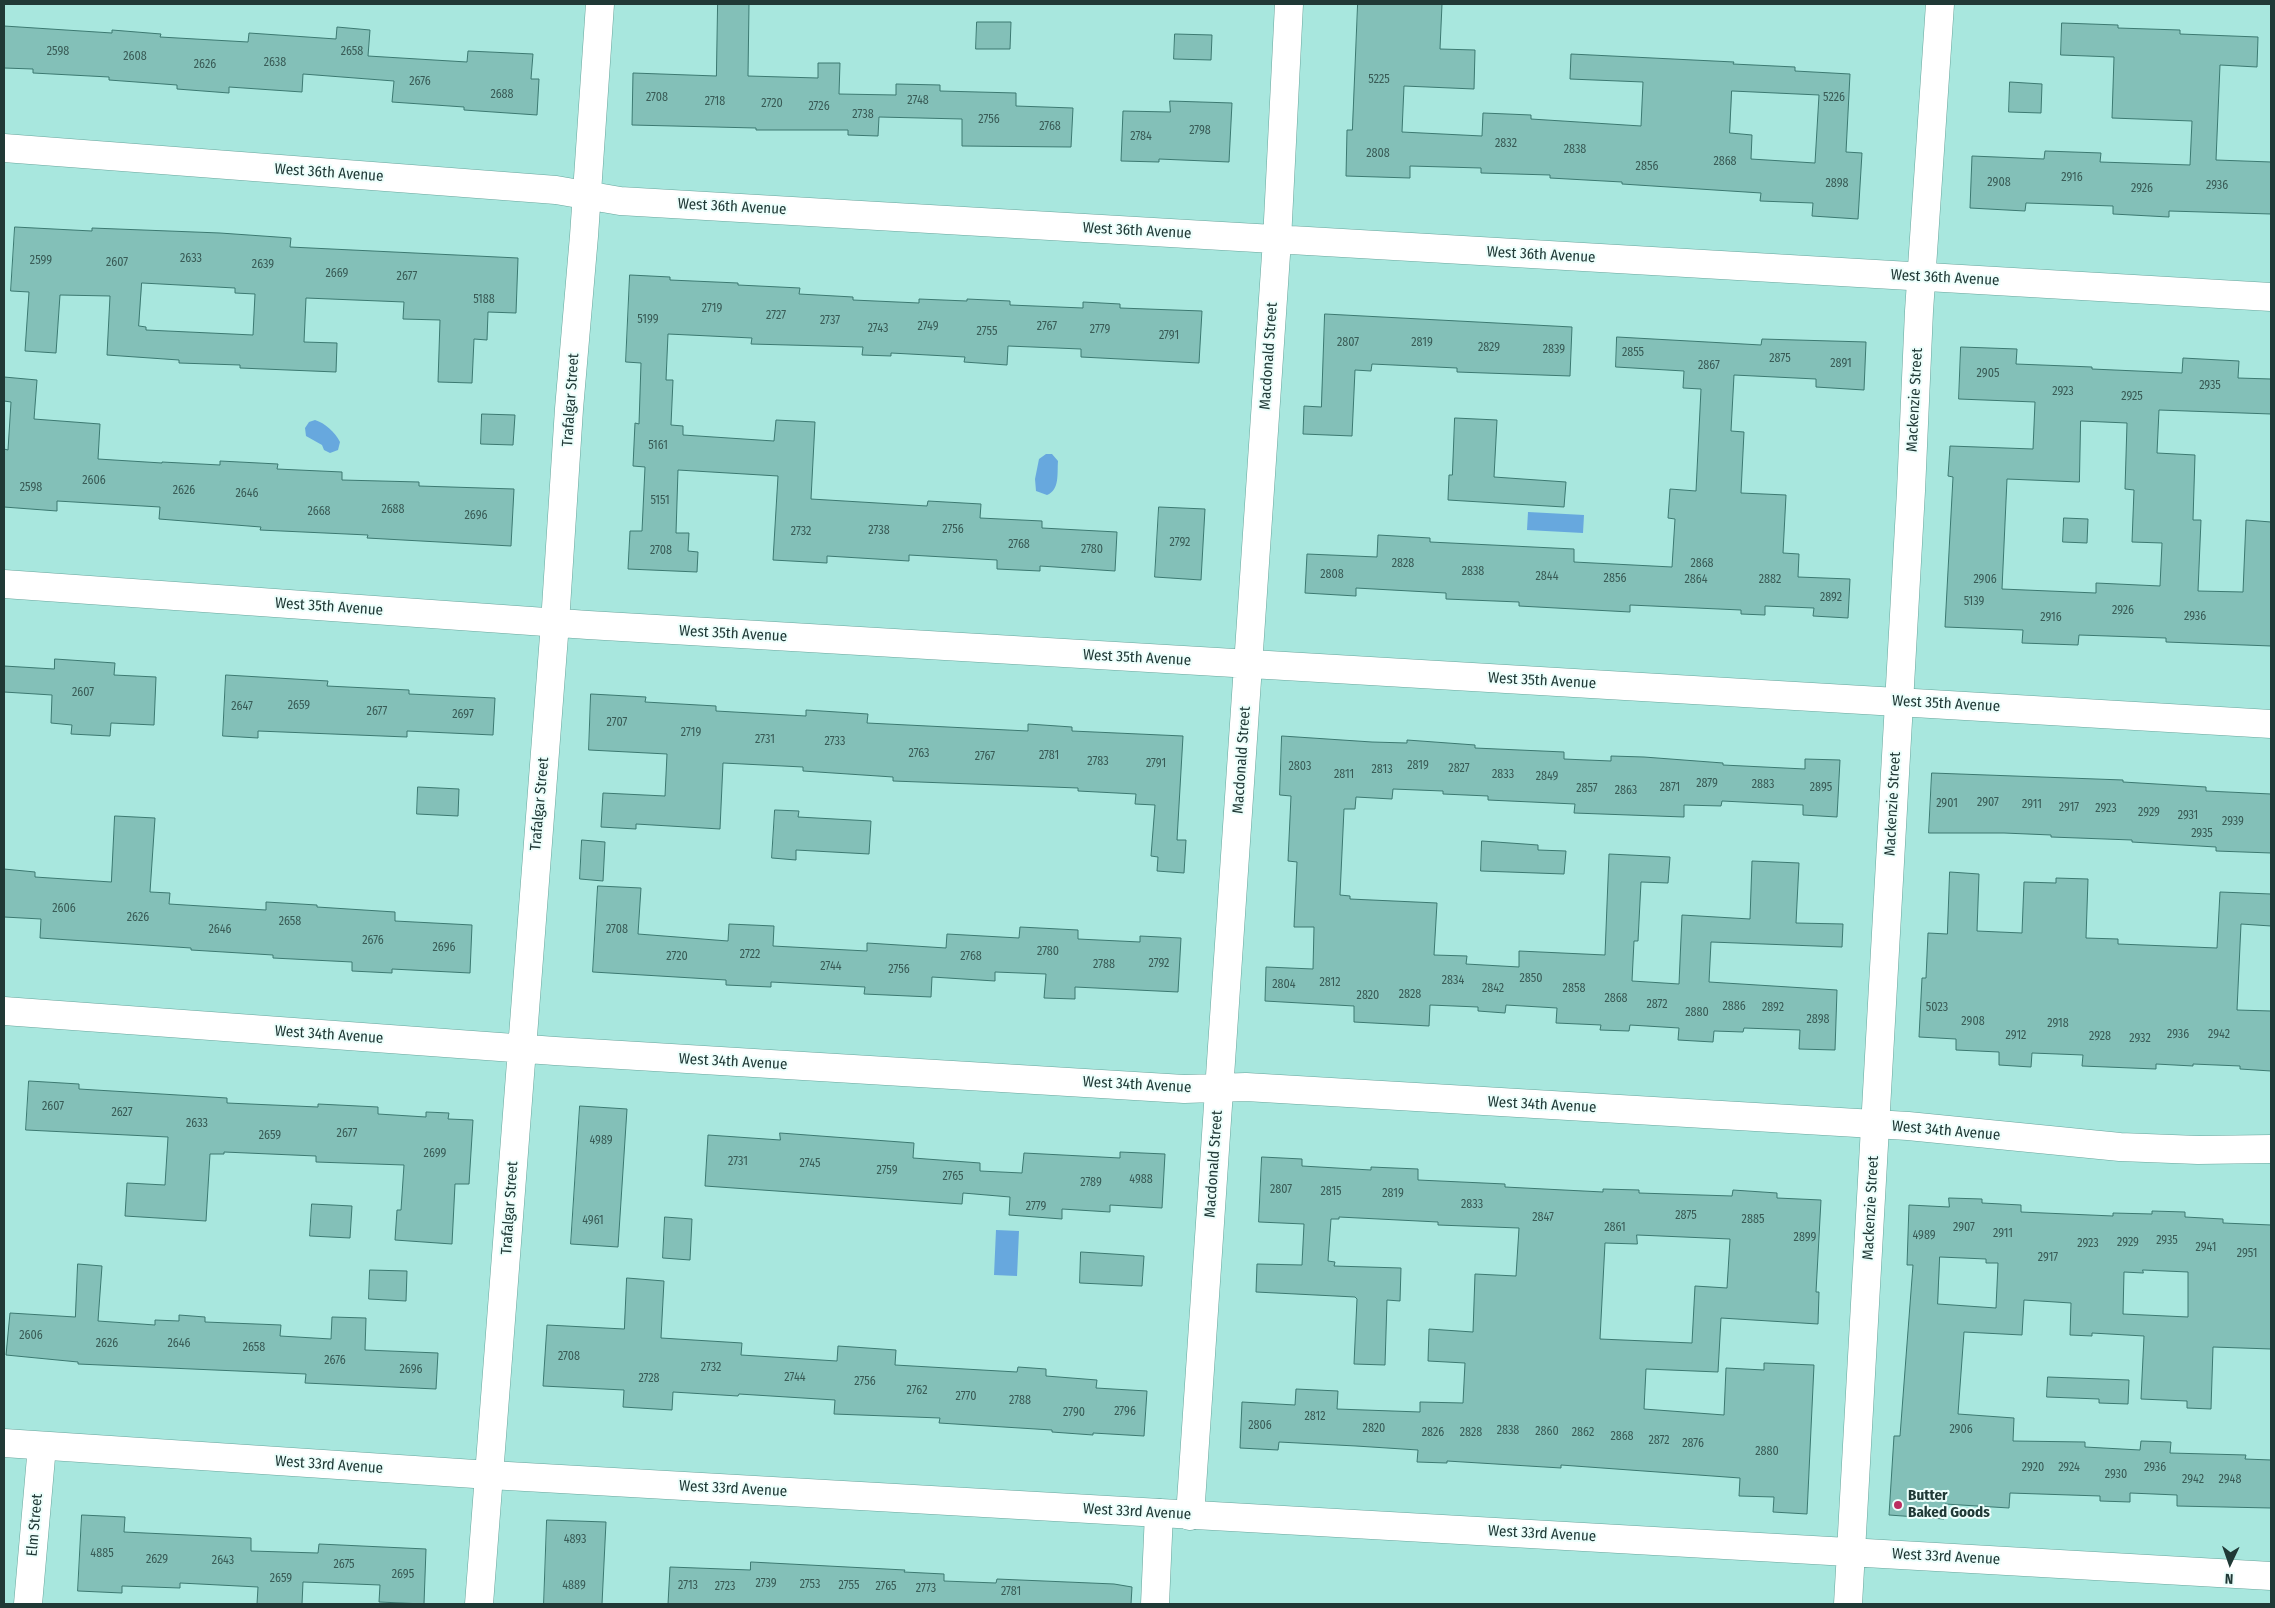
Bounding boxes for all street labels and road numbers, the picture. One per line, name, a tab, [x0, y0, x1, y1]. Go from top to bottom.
street label: West 36th Avenue	[274, 160, 384, 186]
street label: West 36th Avenue	[677, 195, 787, 219]
street label: West 36th Avenue	[1082, 219, 1192, 243]
street label: West 36th Avenue	[1486, 243, 1596, 267]
street label: West 36th Avenue	[1890, 266, 2000, 290]
street label: Macdonald Street	[1256, 302, 1282, 410]
street label: Mackenzie Street	[1903, 348, 1927, 452]
street label: Trafalgar Street	[559, 353, 583, 447]
street label: West 35th Avenue	[274, 594, 384, 620]
street label: West 35th Avenue	[678, 622, 788, 646]
street label: West 35th Avenue	[1082, 646, 1192, 670]
street label: West 35th Avenue	[1487, 669, 1597, 693]
street label: West 35th Avenue	[1891, 692, 2001, 716]
street label: Macdonald Street	[1229, 706, 1255, 814]
street label: Mackenzie Street	[1881, 752, 1905, 856]
street label: Trafalgar Street	[527, 756, 553, 852]
street label: West 34th Avenue	[274, 1022, 384, 1048]
street label: West 34th Avenue	[678, 1050, 788, 1074]
street label: West 34th Avenue	[1082, 1073, 1192, 1097]
street label: West 34th Avenue	[1487, 1093, 1597, 1117]
street label: Macdonald Street	[1201, 1110, 1227, 1218]
street label: West 34th Avenue	[1891, 1117, 2001, 1145]
street label: Mackenzie Street	[1859, 1156, 1883, 1260]
street label: Trafalgar Street	[498, 1161, 522, 1255]
street label: West 33rd Avenue	[274, 1452, 384, 1478]
street label: West 33rd Avenue	[678, 1477, 788, 1501]
street label: Elm Street	[23, 1493, 47, 1557]
street label: West 33rd Avenue	[1082, 1500, 1192, 1524]
street label: West 33rd Avenue	[1487, 1522, 1597, 1546]
street label: West 33rd Avenue	[1891, 1545, 2001, 1569]

